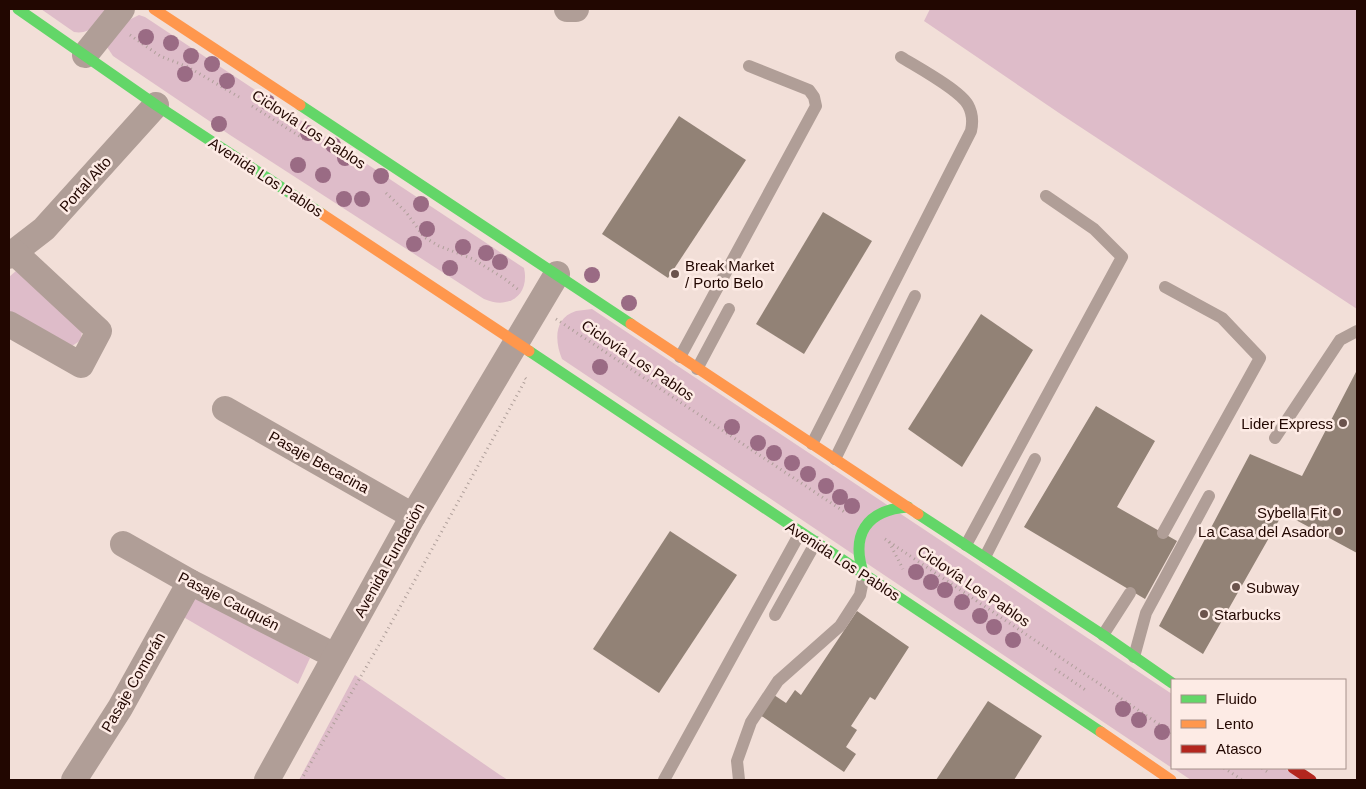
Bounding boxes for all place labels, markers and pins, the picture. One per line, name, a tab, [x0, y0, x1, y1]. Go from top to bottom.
place label: Break Market / Porto Belo	[685, 257, 775, 291]
marker: Break Market / Porto Belo	[669, 268, 681, 280]
place label: Lider Express	[1241, 415, 1333, 432]
marker: Lider Express	[1337, 417, 1349, 429]
place label: Sybella Fit	[1257, 504, 1328, 521]
marker: Sybella Fit	[1331, 506, 1343, 518]
place label: La Casa del Asador	[1198, 523, 1329, 540]
marker: La Casa del Asador	[1333, 525, 1345, 537]
place label: Subway	[1246, 579, 1300, 596]
marker: Subway	[1230, 581, 1242, 593]
place label: Starbucks	[1214, 606, 1281, 623]
marker: Starbucks	[1198, 608, 1210, 620]

